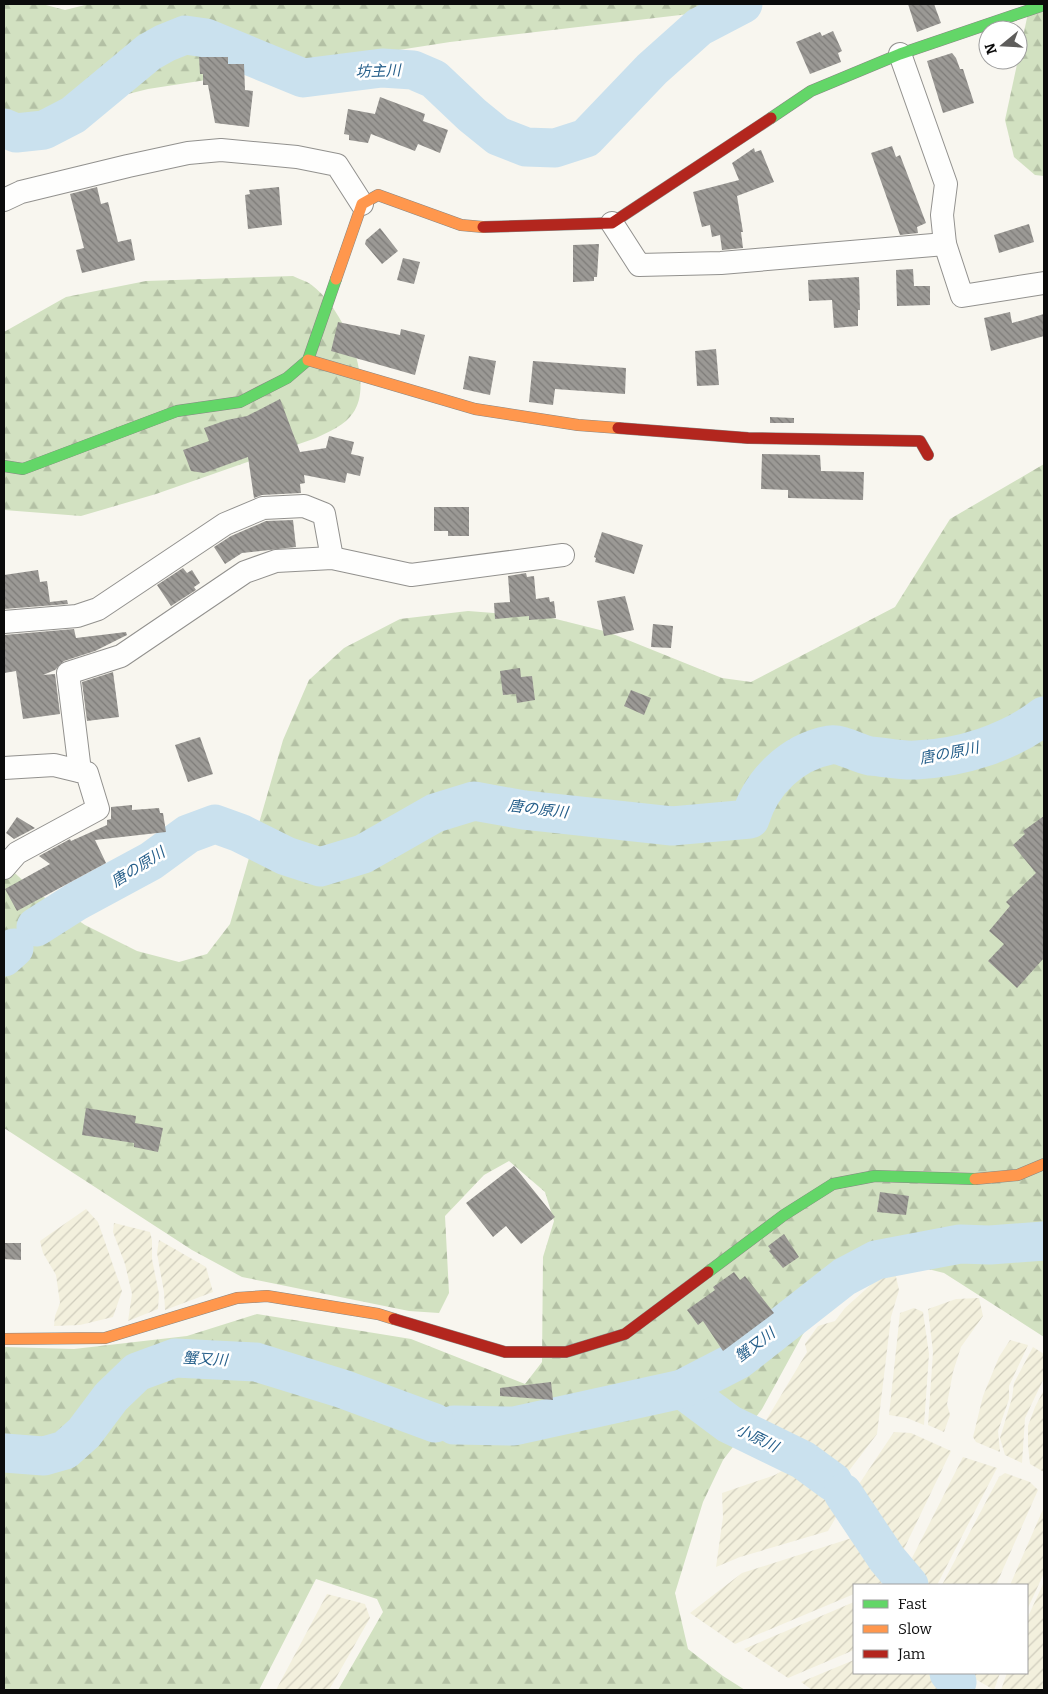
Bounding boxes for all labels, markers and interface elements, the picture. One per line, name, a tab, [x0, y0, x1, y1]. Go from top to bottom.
north arrow	[978, 20, 1028, 70]
text: N	[981, 41, 1001, 57]
water label: 坊主川	[355, 61, 403, 81]
water label: 唐の原川	[918, 738, 982, 768]
water label: 唐の原川	[507, 796, 571, 822]
water label: 唐の原川	[108, 842, 170, 891]
water label: 蟹又川	[732, 1323, 780, 1366]
water label: 蟹又川	[182, 1349, 230, 1369]
water label: 小原川	[733, 1420, 783, 1457]
legend	[853, 1584, 1028, 1674]
text: Fast	[898, 1595, 927, 1613]
text: Slow	[898, 1620, 933, 1638]
text: Jam	[897, 1645, 926, 1663]

